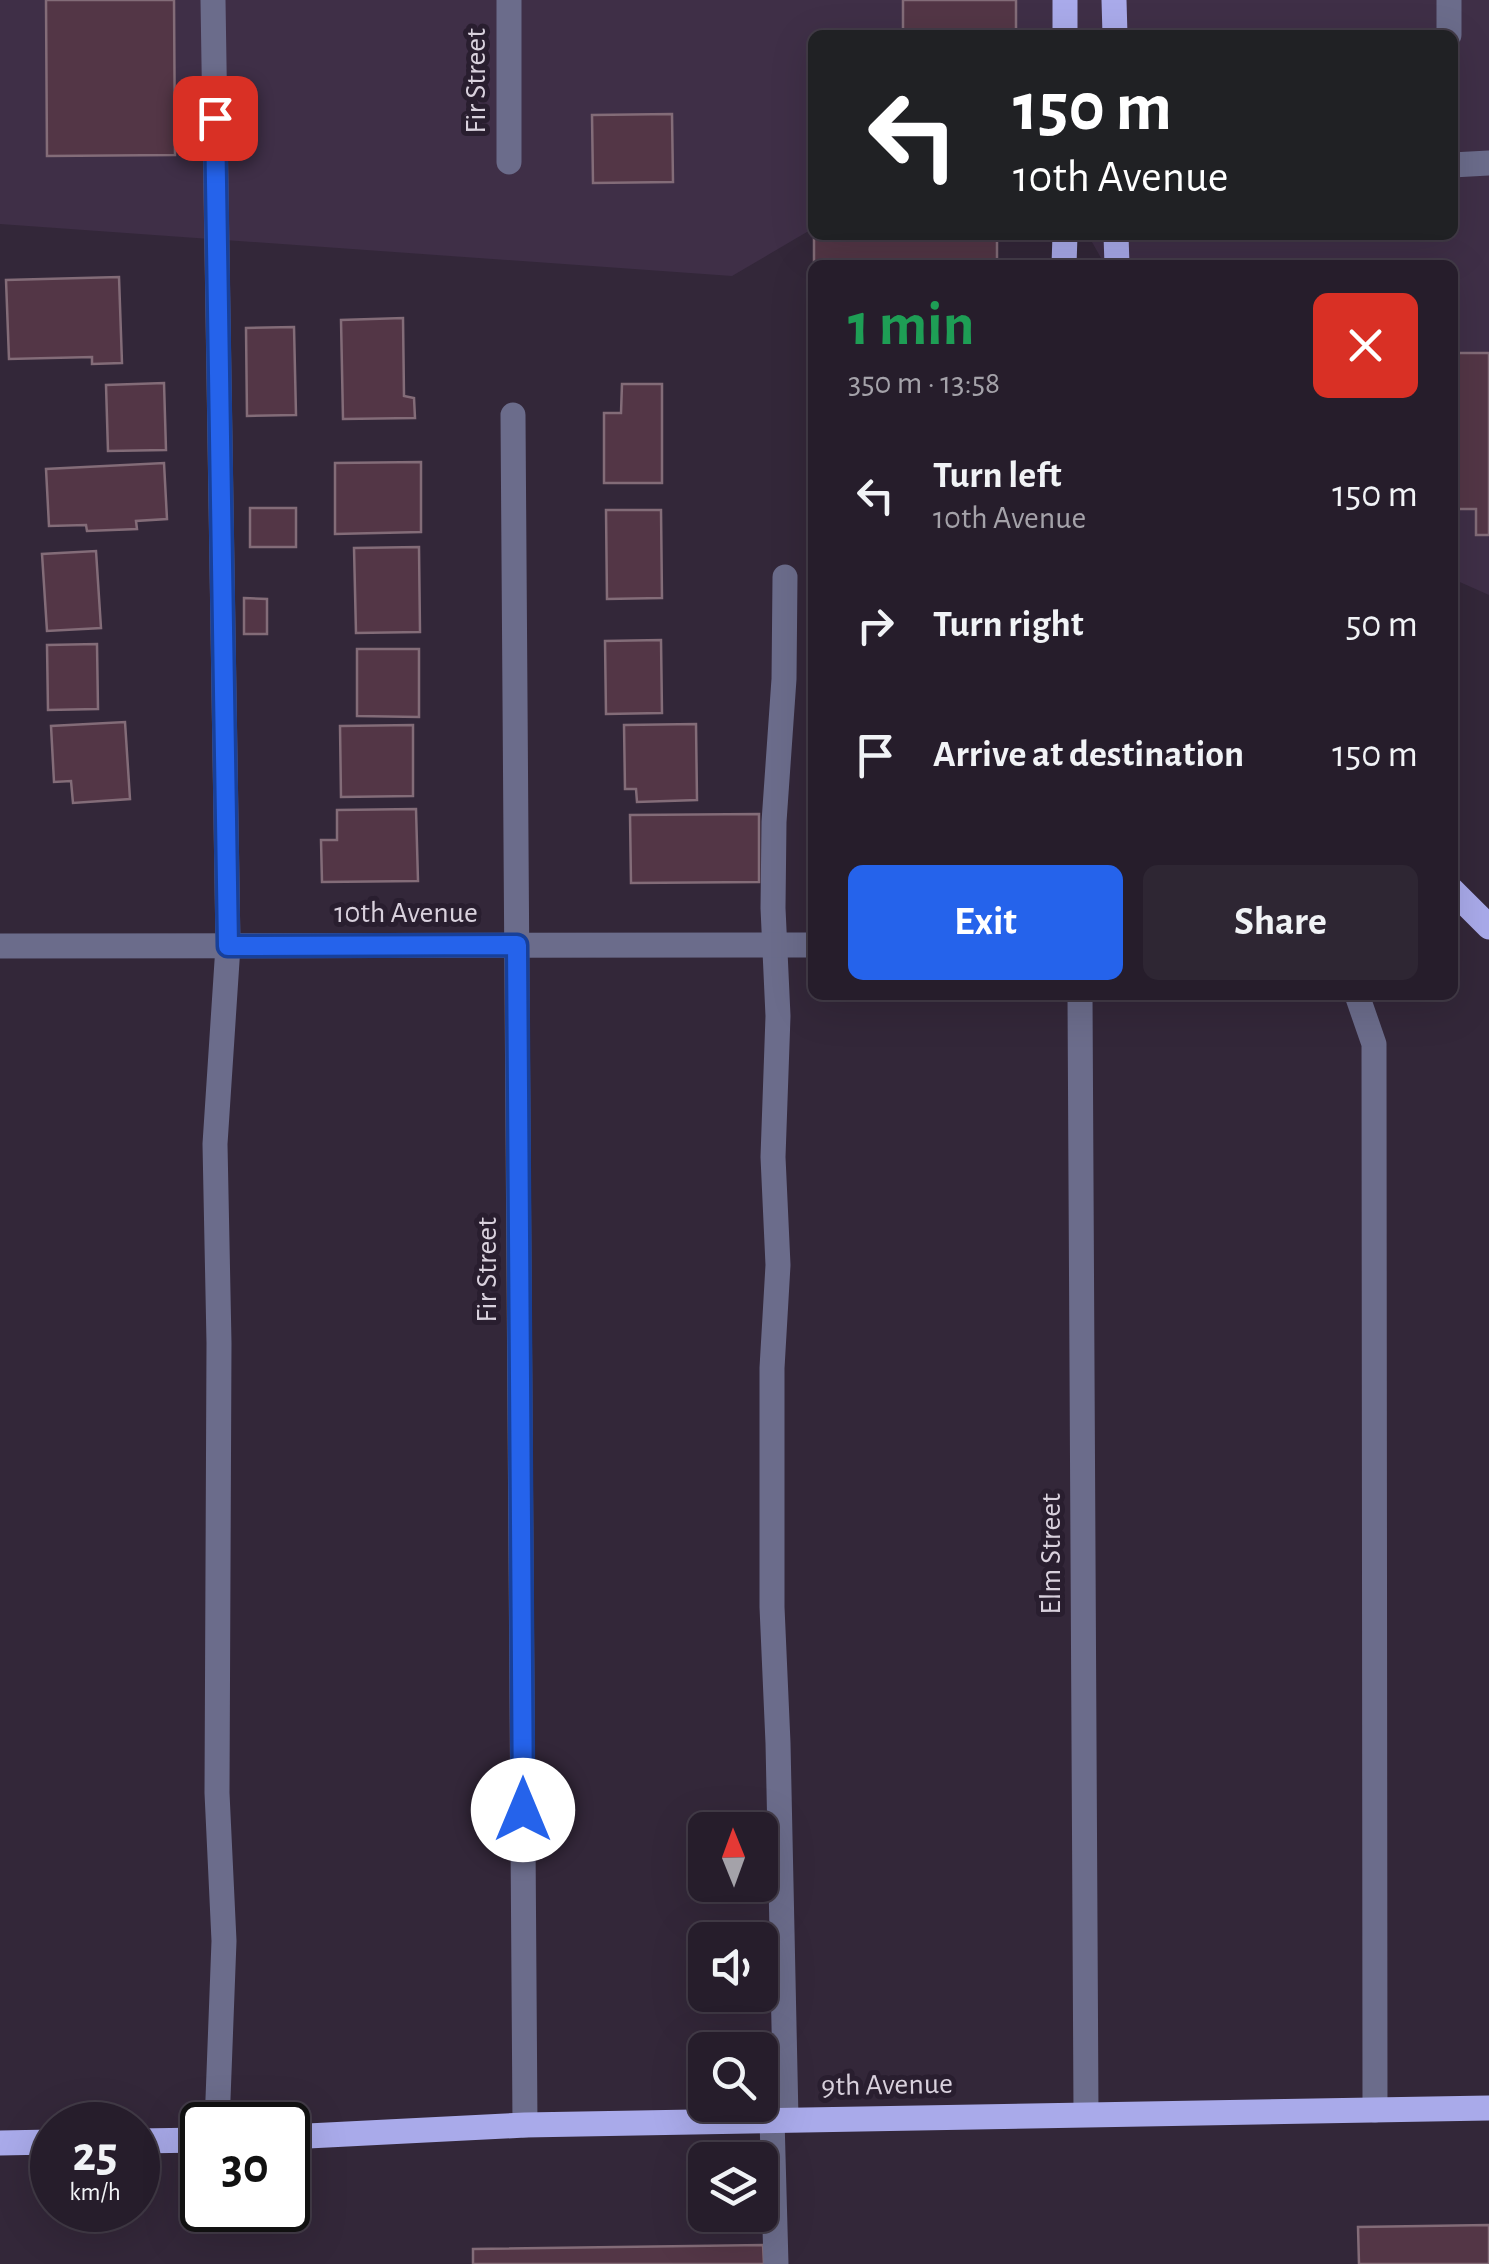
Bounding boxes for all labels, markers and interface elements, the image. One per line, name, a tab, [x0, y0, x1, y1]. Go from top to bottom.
street label: Fir Street	[461, 28, 491, 134]
icon: left	[848, 70, 978, 200]
text: 150 m	[1013, 73, 1172, 143]
pin	[173, 76, 258, 161]
icon: arrive	[188, 91, 243, 146]
text: 10th Avenue	[1013, 155, 1229, 200]
button: close	[1313, 293, 1418, 398]
text: 1 min	[848, 296, 974, 356]
text: 350 m · 13:58	[848, 367, 1000, 399]
text: Turn left	[933, 457, 1061, 495]
icon: left	[848, 468, 903, 523]
text: 150 m	[1332, 476, 1418, 514]
text: 10th Avenue	[933, 502, 1086, 534]
icon: right	[848, 598, 903, 653]
text: Turn right	[933, 606, 1083, 644]
text: 50 m	[1345, 606, 1418, 644]
icon: arrive	[848, 728, 903, 783]
text: Arrive at destination	[933, 736, 1244, 774]
text: 150 m	[1332, 736, 1418, 774]
button: Exit	[848, 865, 1123, 980]
button: Share	[1143, 865, 1418, 980]
street label: 10th Avenue	[334, 898, 478, 928]
street label: Fir Street	[472, 1217, 502, 1323]
street label: Elm Street	[1036, 1493, 1066, 1615]
position arrow	[471, 1758, 575, 1862]
north arrow	[688, 1812, 778, 1902]
map controls	[688, 1812, 778, 2232]
button: sound	[688, 1922, 778, 2012]
button: search	[688, 2032, 778, 2122]
street label: 9th Avenue	[821, 2069, 953, 2101]
speed limit sign: 30	[180, 2102, 310, 2232]
text: 25	[72, 2130, 118, 2180]
button: layers	[688, 2142, 778, 2232]
text: km/h	[69, 2180, 121, 2205]

